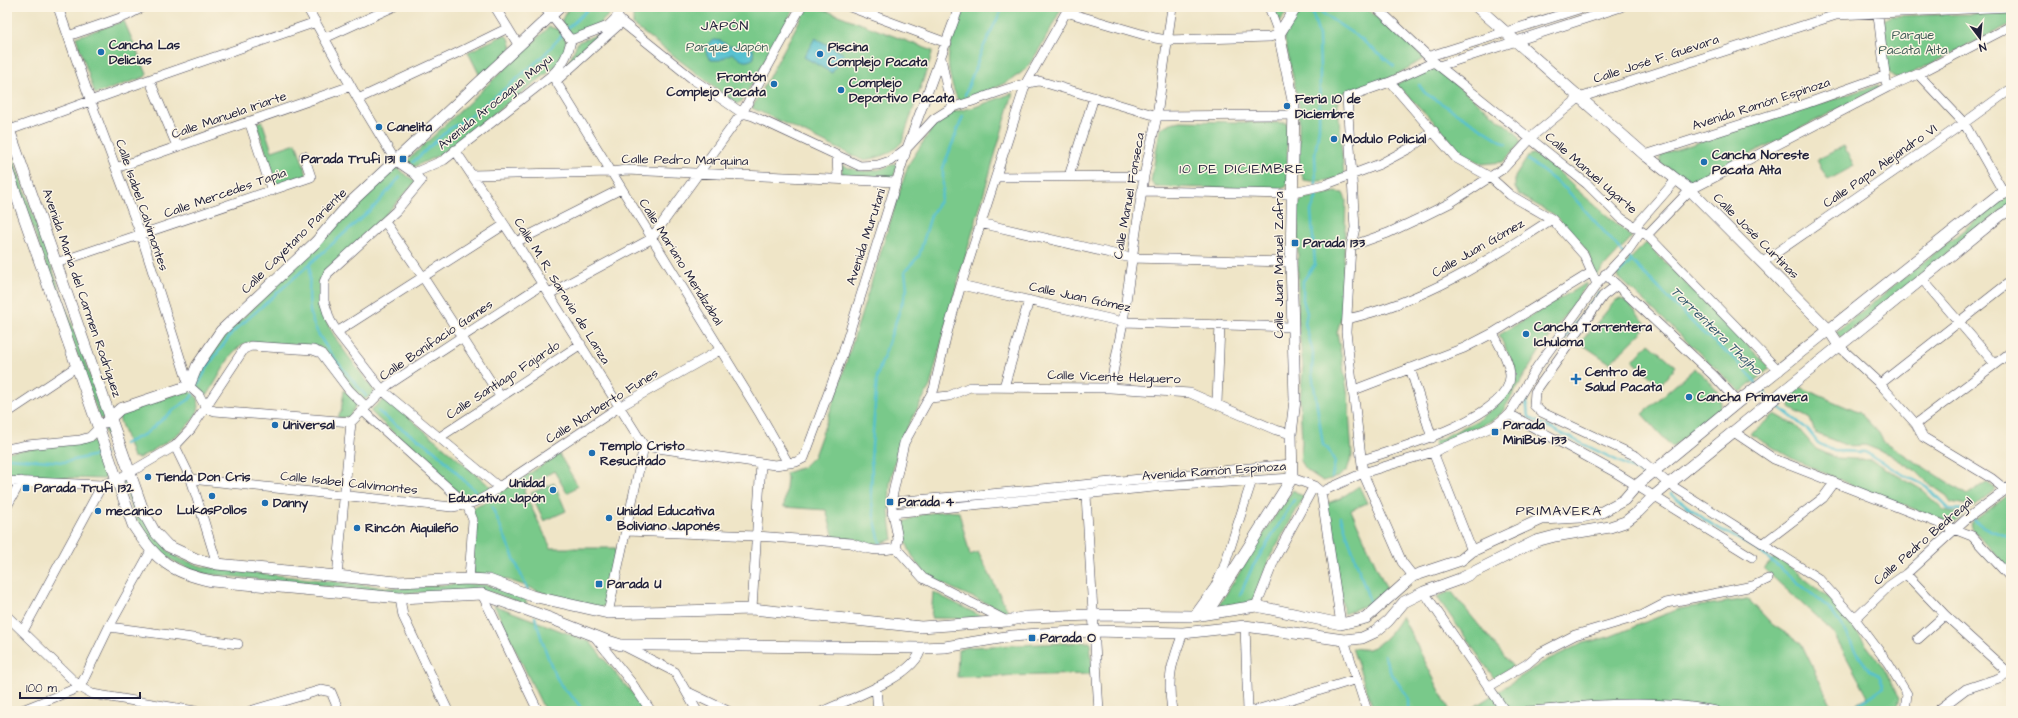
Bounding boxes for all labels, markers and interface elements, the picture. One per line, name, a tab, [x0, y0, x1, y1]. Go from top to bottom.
district label: JAPÓN	[701, 16, 749, 36]
north arrow	[1960, 18, 2000, 58]
park label: Parque Pacata Alta	[1878, 26, 1948, 59]
street label: Calle José F. Guevara	[1591, 30, 1721, 88]
place label: Cancha Las Delicias	[109, 36, 180, 69]
park label: Parque Japón	[686, 38, 769, 56]
place label: Piscina Complejo Pacata	[828, 38, 928, 72]
text: N	[1977, 39, 1988, 55]
marker: Cancha Las Delicias	[96, 47, 106, 57]
marker: Piscina Complejo Pacata	[815, 49, 825, 59]
street label: Avenida Arocagua Mayu	[434, 50, 557, 155]
place label: Frontón Complejo Pacata	[667, 68, 766, 102]
street label: Avenida Ramón Espinoza	[1690, 73, 1833, 135]
place label: Complejo Deportivo Pacata	[849, 74, 955, 108]
marker: Frontón Complejo Pacata	[769, 79, 779, 89]
marker: Complejo Deportivo Pacata	[836, 85, 846, 95]
street label: Calle Manuela Iriarte	[169, 87, 289, 143]
place label: Feria 10 de Diciembre	[1295, 90, 1361, 123]
marker: Feria 10 de Diciembre	[1282, 101, 1292, 111]
place label: Canelita	[387, 118, 433, 136]
street label: Calle Papa Alejandro VI	[1819, 120, 1941, 212]
marker: Canelita	[374, 122, 384, 132]
street label: Calle Manuel Ugarte	[1540, 128, 1641, 219]
place label: Modulo Policial	[1342, 130, 1426, 148]
street label: Calle Manuel Fonseca	[1109, 131, 1149, 261]
marker: Modulo Policial	[1329, 134, 1339, 144]
street label: Calle Isabel Calvimontes	[111, 137, 173, 274]
place label: Cancha Noreste Pacata Alta	[1712, 146, 1809, 179]
place label: Parada Trufi 131	[301, 150, 395, 168]
street label: Calle Pedro Marquina	[621, 150, 749, 170]
marker: Parada Trufi 131	[398, 154, 408, 164]
marker: Cancha Noreste Pacata Alta	[1699, 157, 1709, 167]
district label: 10 DE DICIEMBRE	[1179, 159, 1305, 179]
street label: Calle Mercedes Tapia	[161, 163, 289, 222]
street label: Calle Cayetano Pariente	[237, 184, 352, 299]
street label: Avenida Maria del Carmen Rodríguez	[37, 186, 126, 400]
street label: Avenida Murutani	[842, 186, 890, 288]
street label: Calle José Curtinas	[1709, 189, 1803, 283]
street label: Calle Juan Manuel Zafra	[1270, 191, 1288, 339]
street label: Calle Mariano Mendizábal	[635, 195, 727, 329]
street label: Calle M. R. Saravia de Lanza	[509, 214, 615, 368]
street label: Calle Juan Gómez	[1429, 214, 1528, 282]
place label: Parada 133	[1303, 234, 1365, 252]
marker: Parada 133	[1290, 238, 1300, 248]
street label: Calle Juan Gómez	[1027, 277, 1133, 317]
water label: Torrentera Thajho	[1666, 282, 1767, 381]
street label: Calle Bonifacio Games	[376, 295, 497, 385]
place label: Cancha Torrentera Ichuloma	[1534, 318, 1653, 351]
marker: Cancha Torrentera Ichuloma	[1521, 329, 1531, 339]
street label: Calle Santiago Fajardo	[443, 336, 565, 424]
place label: Centro de Salud Pacata	[1584, 363, 1662, 396]
street label: Calle Norberto Funes	[542, 364, 662, 448]
street label: Calle Vicente Helguero	[1047, 366, 1182, 389]
marker: Centro de Salud Pacata	[1570, 373, 1582, 385]
place label: Cancha Primavera	[1697, 388, 1808, 406]
marker: Cancha Primavera	[1684, 392, 1694, 402]
place label: Universal	[282, 416, 335, 434]
place label: Parada MiniBus 133	[1503, 416, 1567, 449]
marker: Universal	[270, 420, 280, 430]
marker: Parada MiniBus 133	[1490, 427, 1500, 437]
place label: Templo Cristo Resucitado	[599, 437, 685, 470]
marker: Templo Cristo Resucitado	[587, 448, 597, 458]
street label: Avenida Ramón Espinoza	[1141, 457, 1287, 485]
street label: Calle Isabel Calvimontes	[279, 467, 419, 499]
place label: Tienda Don Cris	[155, 468, 251, 486]
marker: Tienda Don Cris	[143, 472, 153, 482]
place label: Unidad Educativa Japón	[449, 474, 545, 508]
place label: Parada Trufi 132	[34, 479, 134, 497]
marker: Parada Trufi 132	[21, 483, 31, 493]
marker: Unidad Educativa Japón	[548, 485, 558, 495]
marker: LukasPollos	[207, 491, 217, 501]
place label: Parada 4	[898, 493, 954, 511]
street label: Calle Pedro Bedregal	[1869, 493, 1977, 590]
place label: Danny	[273, 494, 309, 513]
marker: Parada 4	[885, 497, 895, 507]
marker: Danny	[260, 498, 270, 508]
place label: LukasPollos	[177, 501, 248, 519]
district label: PRIMAVERA	[1516, 501, 1602, 521]
place label: mecanico	[106, 502, 163, 520]
place label: Unidad Educativa Boliviano Japonés	[616, 502, 720, 536]
marker: mecanico	[93, 506, 103, 516]
marker: Unidad Educativa Boliviano Japonés	[604, 513, 614, 523]
place label: Rincón Aiquileño	[365, 519, 459, 538]
marker: Rincón Aiquileño	[352, 523, 362, 533]
place label: Parada U	[607, 575, 662, 593]
marker: Parada U	[594, 579, 604, 589]
place label: Parada O	[1040, 629, 1096, 647]
marker: Parada O	[1027, 633, 1037, 643]
scale bar	[20, 674, 140, 700]
text: 100 m	[26, 680, 57, 697]

